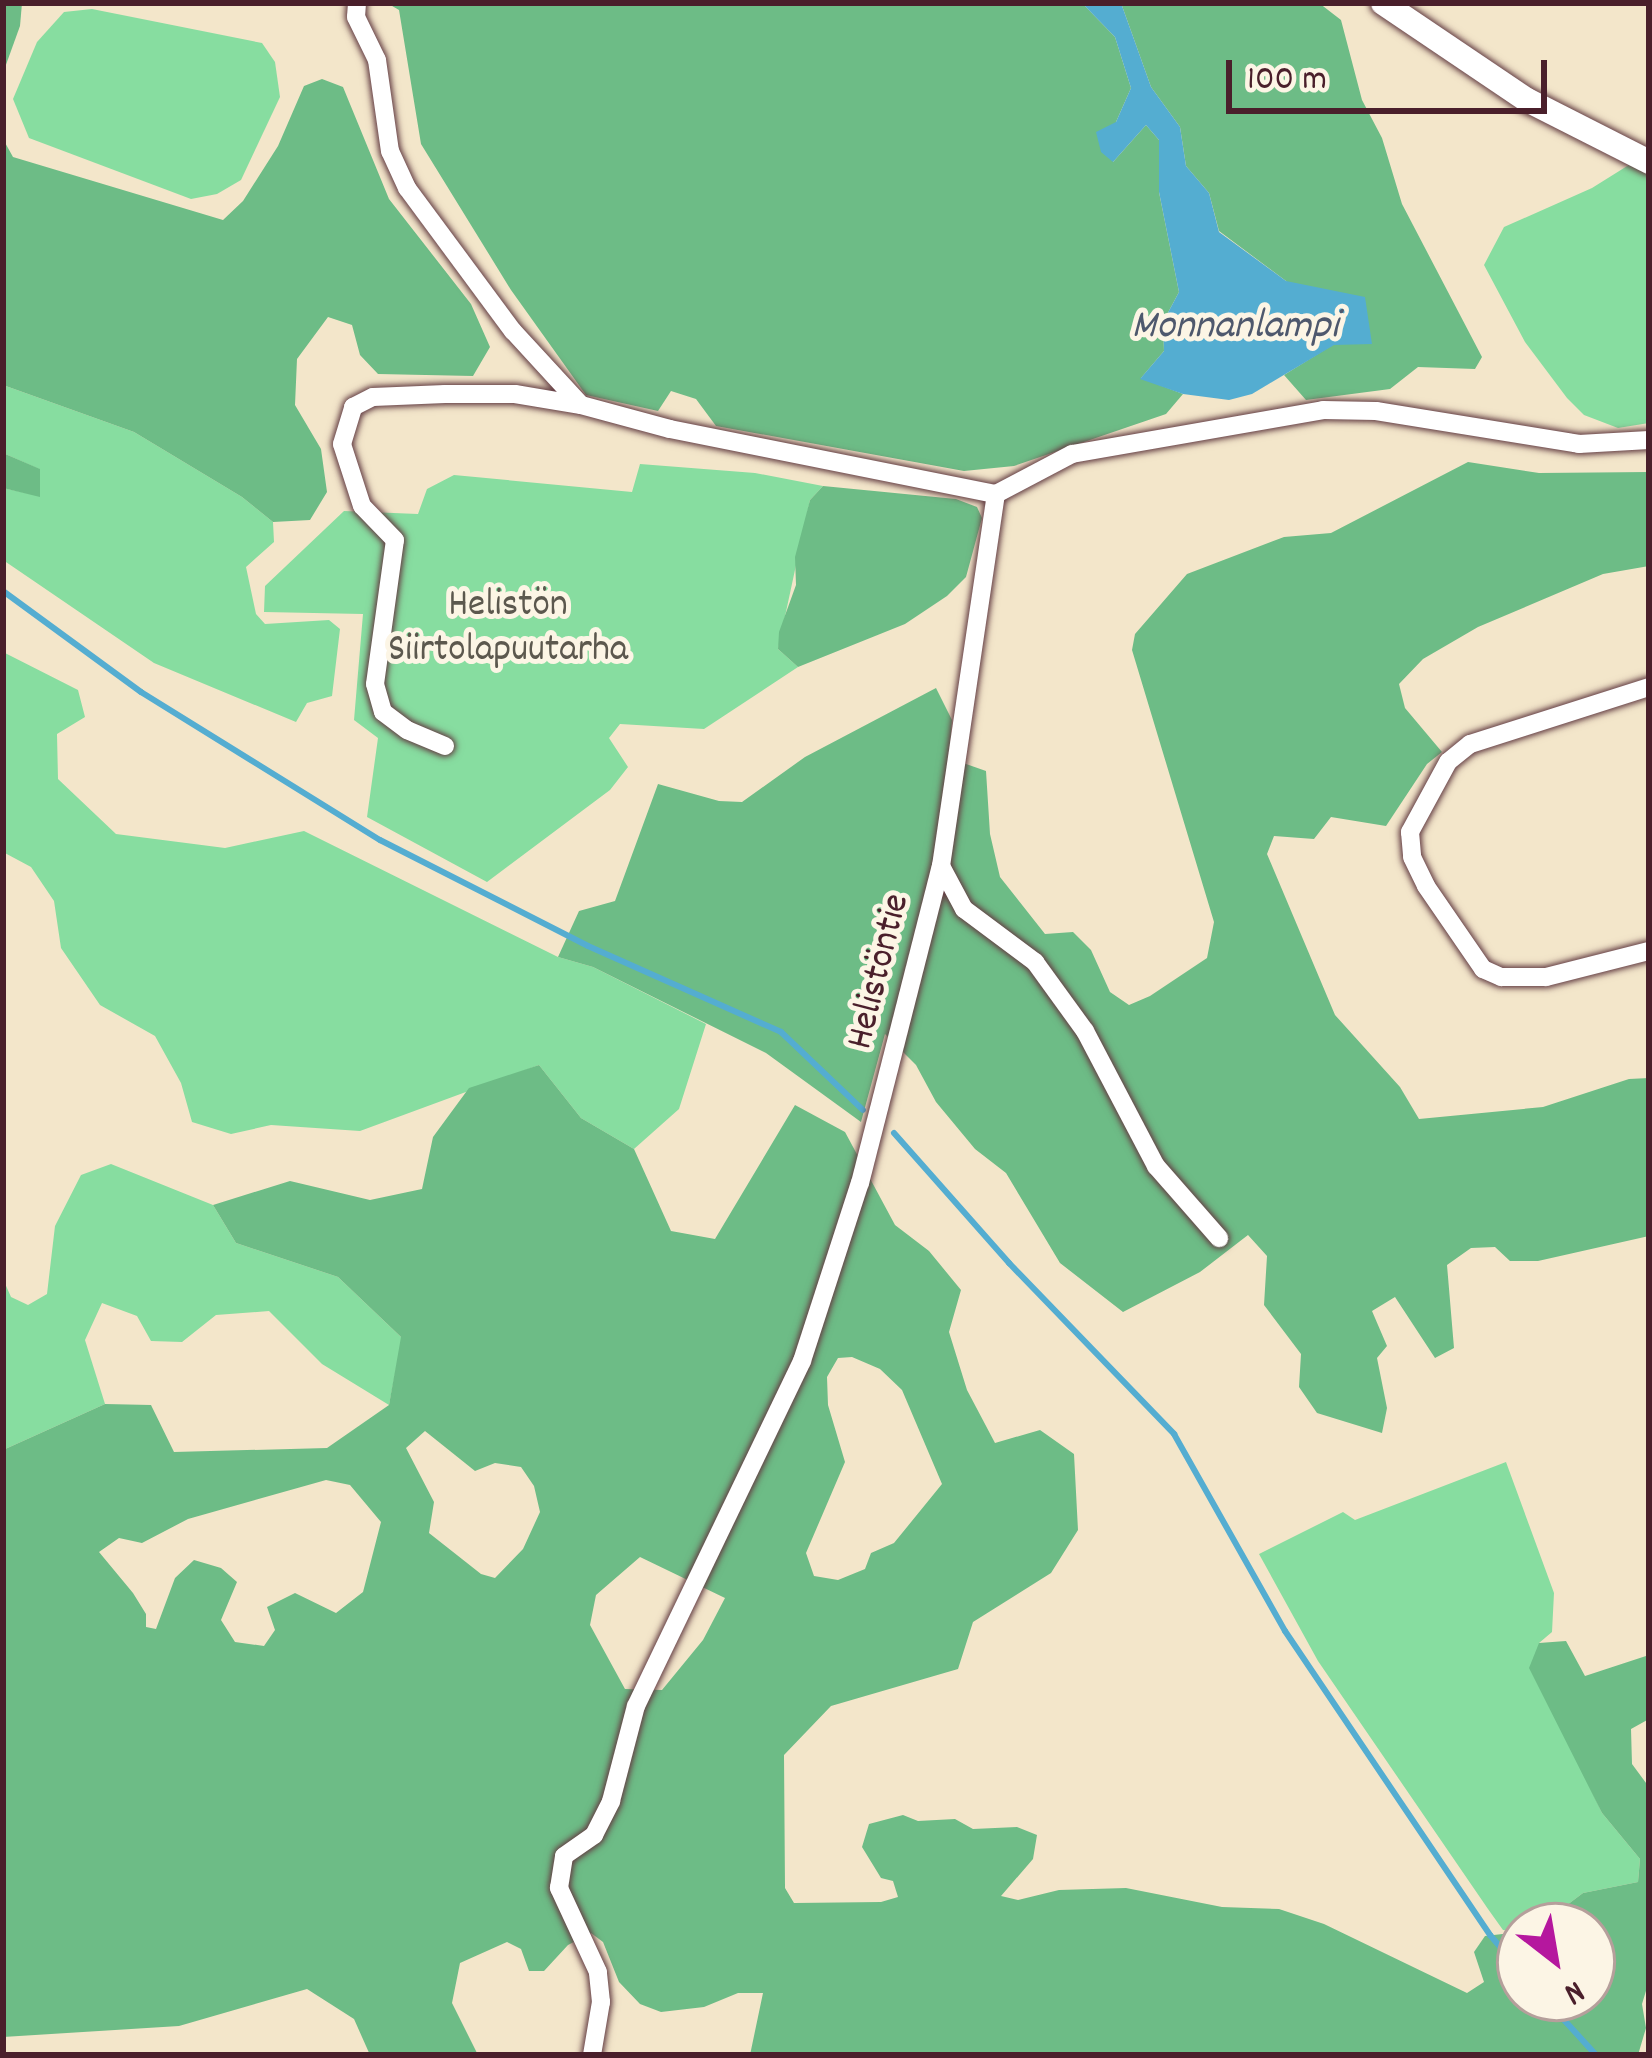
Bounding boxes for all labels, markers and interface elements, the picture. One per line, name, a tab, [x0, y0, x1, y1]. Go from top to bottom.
scale bar	[1232, 36, 1553, 110]
text: 100 m	[1247, 55, 1327, 107]
water label: Monnanlampi	[1132, 303, 1338, 353]
park label: Helistön Siirtolapuutarha	[388, 585, 628, 676]
street label: Helistöntie	[839, 889, 923, 1055]
north arrow	[1496, 1902, 1616, 2022]
text: N	[1554, 1966, 1592, 2015]

